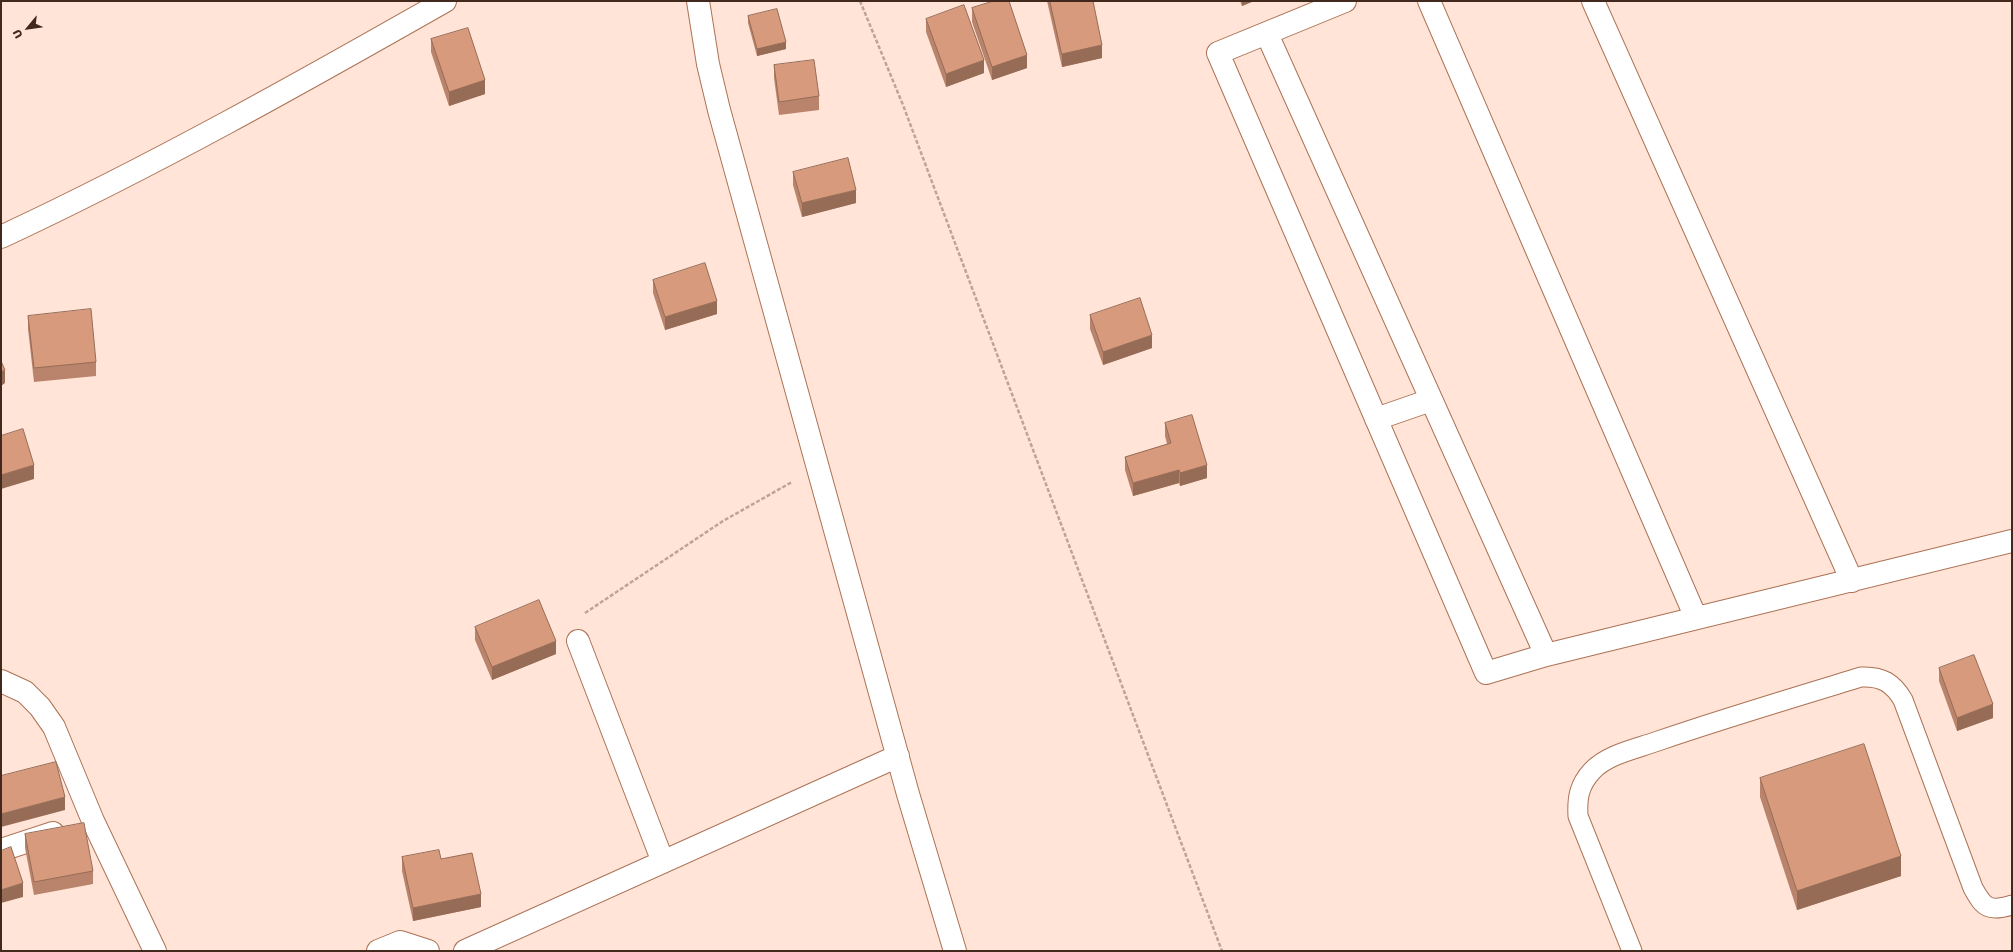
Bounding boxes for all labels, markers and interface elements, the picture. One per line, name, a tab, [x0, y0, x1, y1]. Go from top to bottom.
north arrow	[8, 8, 48, 48]
text: U	[9, 27, 25, 41]

